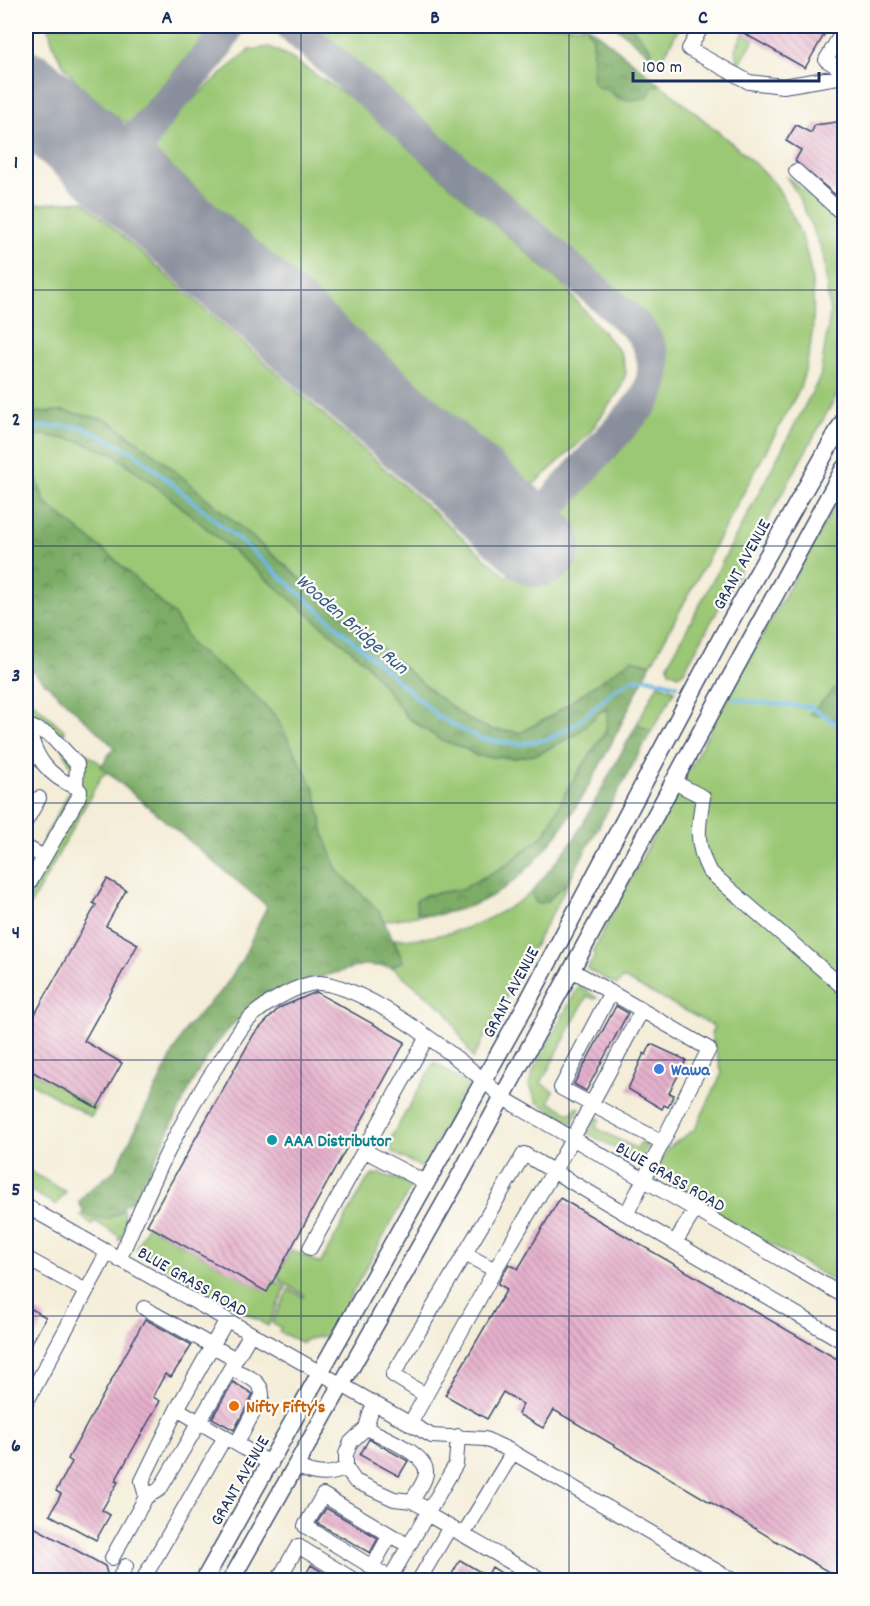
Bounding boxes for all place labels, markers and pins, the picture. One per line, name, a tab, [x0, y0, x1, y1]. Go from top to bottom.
place label: Wawa	[671, 1059, 710, 1084]
marker: Wawa	[652, 1062, 666, 1076]
place label: AAA Distributor	[284, 1130, 392, 1155]
marker: AAA Distributor	[265, 1133, 279, 1147]
place label: Nifty Fifty's	[246, 1396, 326, 1421]
marker: Nifty Fifty's	[227, 1399, 241, 1413]

